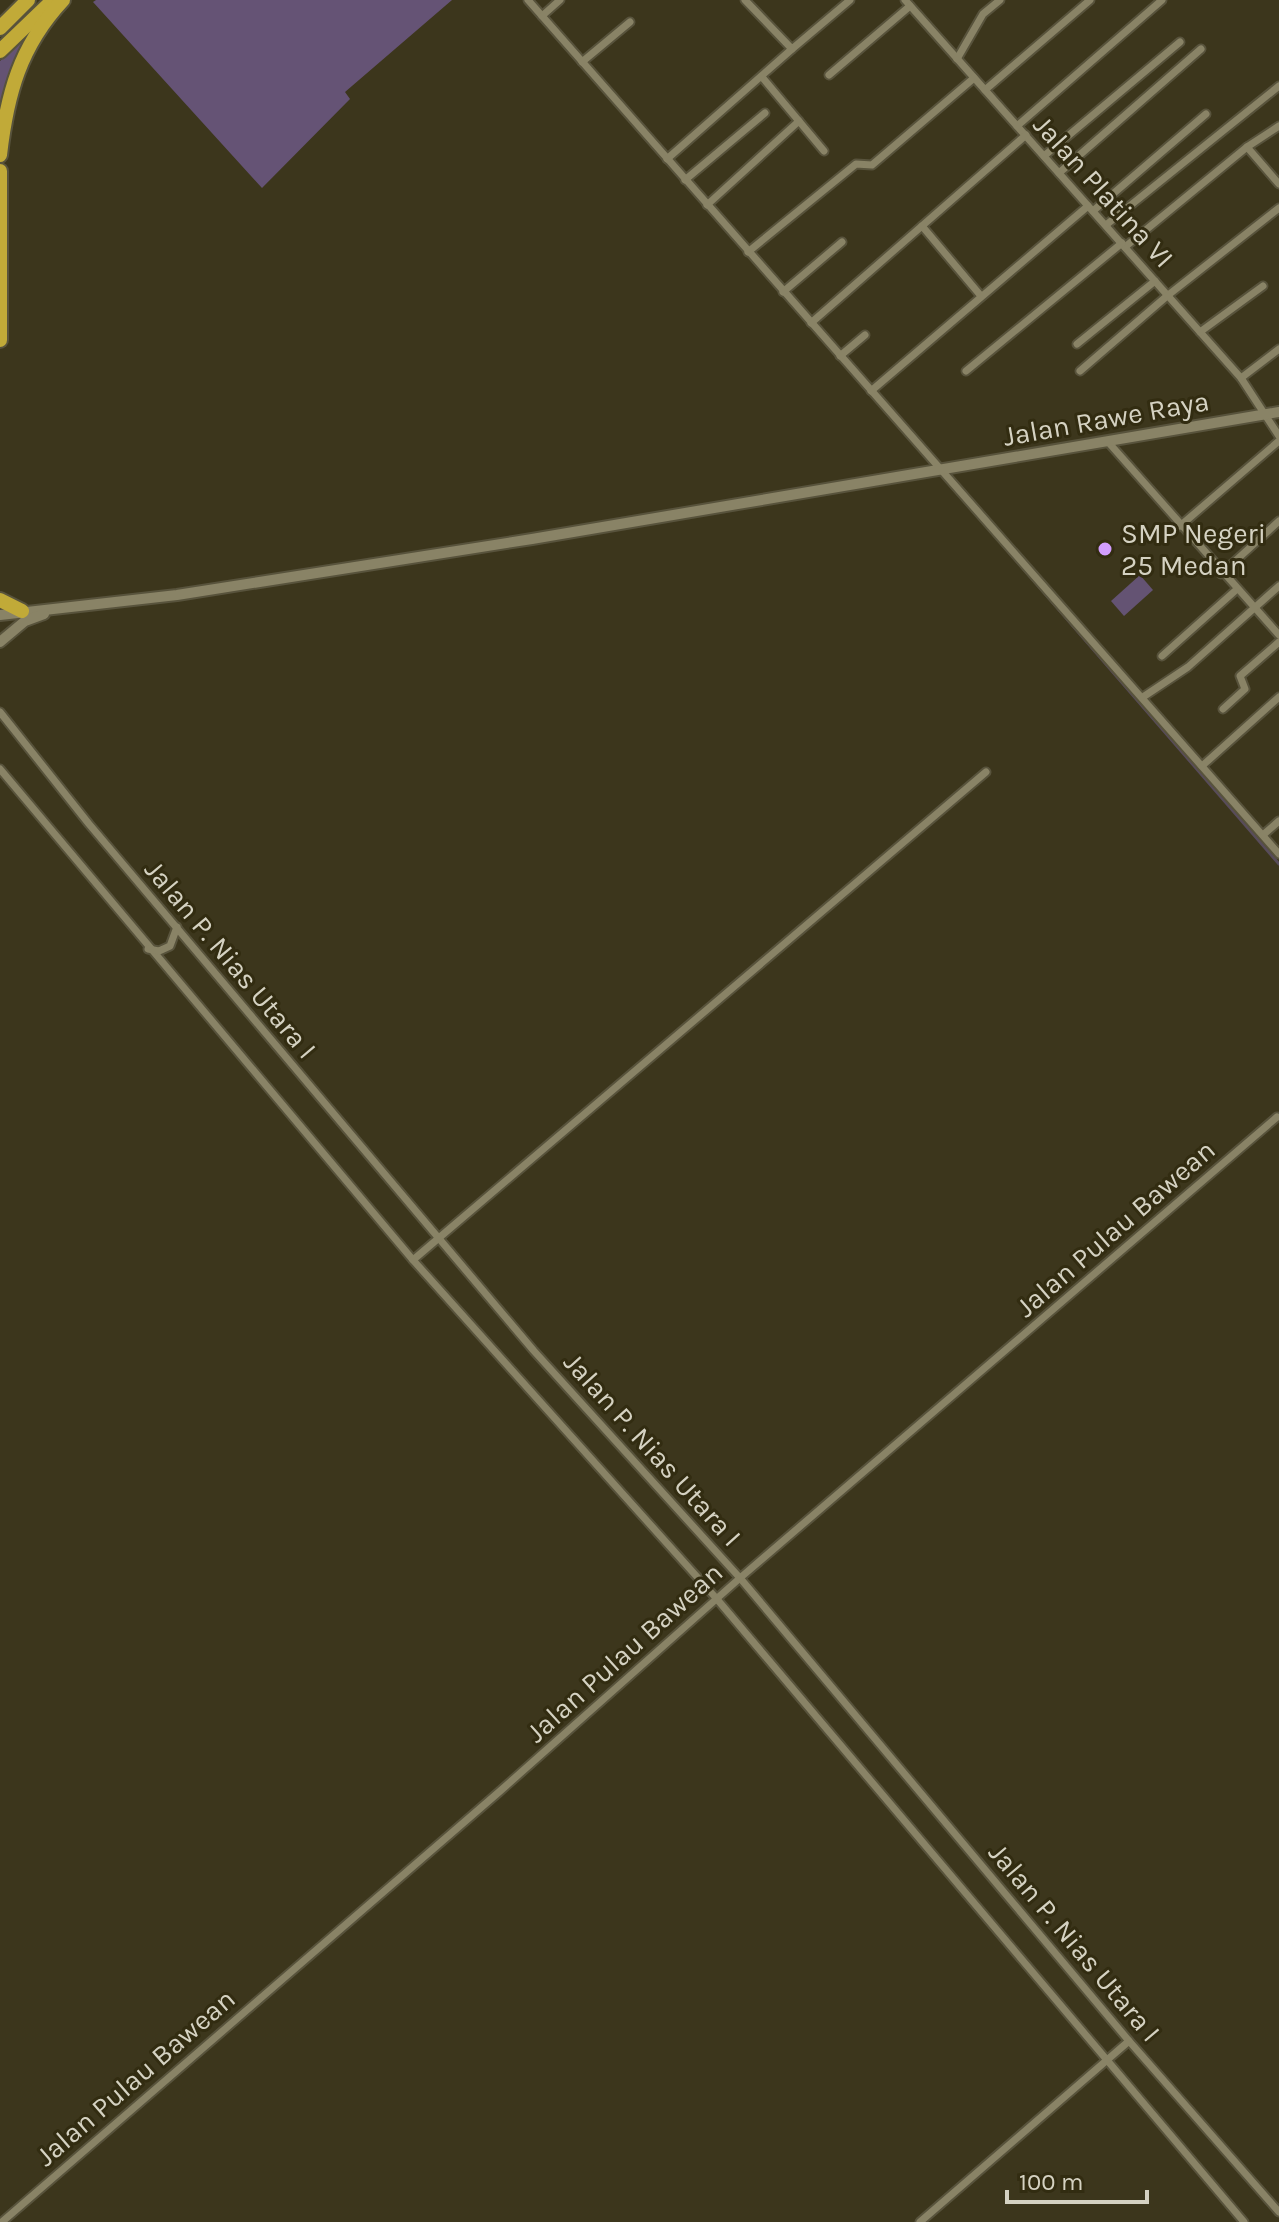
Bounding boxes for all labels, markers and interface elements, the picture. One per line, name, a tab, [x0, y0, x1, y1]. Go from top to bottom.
street label: Jalan Platina VI	[1027, 108, 1181, 274]
street label: Jalan Rawe Raya	[1001, 384, 1212, 453]
place label: SMP Negeri 25 Medan	[1121, 517, 1266, 582]
marker: SMP Negeri 25 Medan	[1096, 540, 1114, 558]
street label: Jalan P. Nias Utara I	[138, 853, 323, 1065]
street label: Jalan Pulau Bawean	[1009, 1133, 1221, 1324]
street label: Jalan P. Nias Utara I	[557, 1346, 748, 1553]
street label: Jalan Pulau Bawean	[519, 1556, 729, 1749]
street label: Jalan P. Nias Utara I	[982, 1836, 1167, 2048]
street label: Jalan Pulau Bawean	[29, 1982, 241, 2173]
scale bar	[1007, 2154, 1147, 2204]
text: 100 m	[1019, 2168, 1084, 2196]

